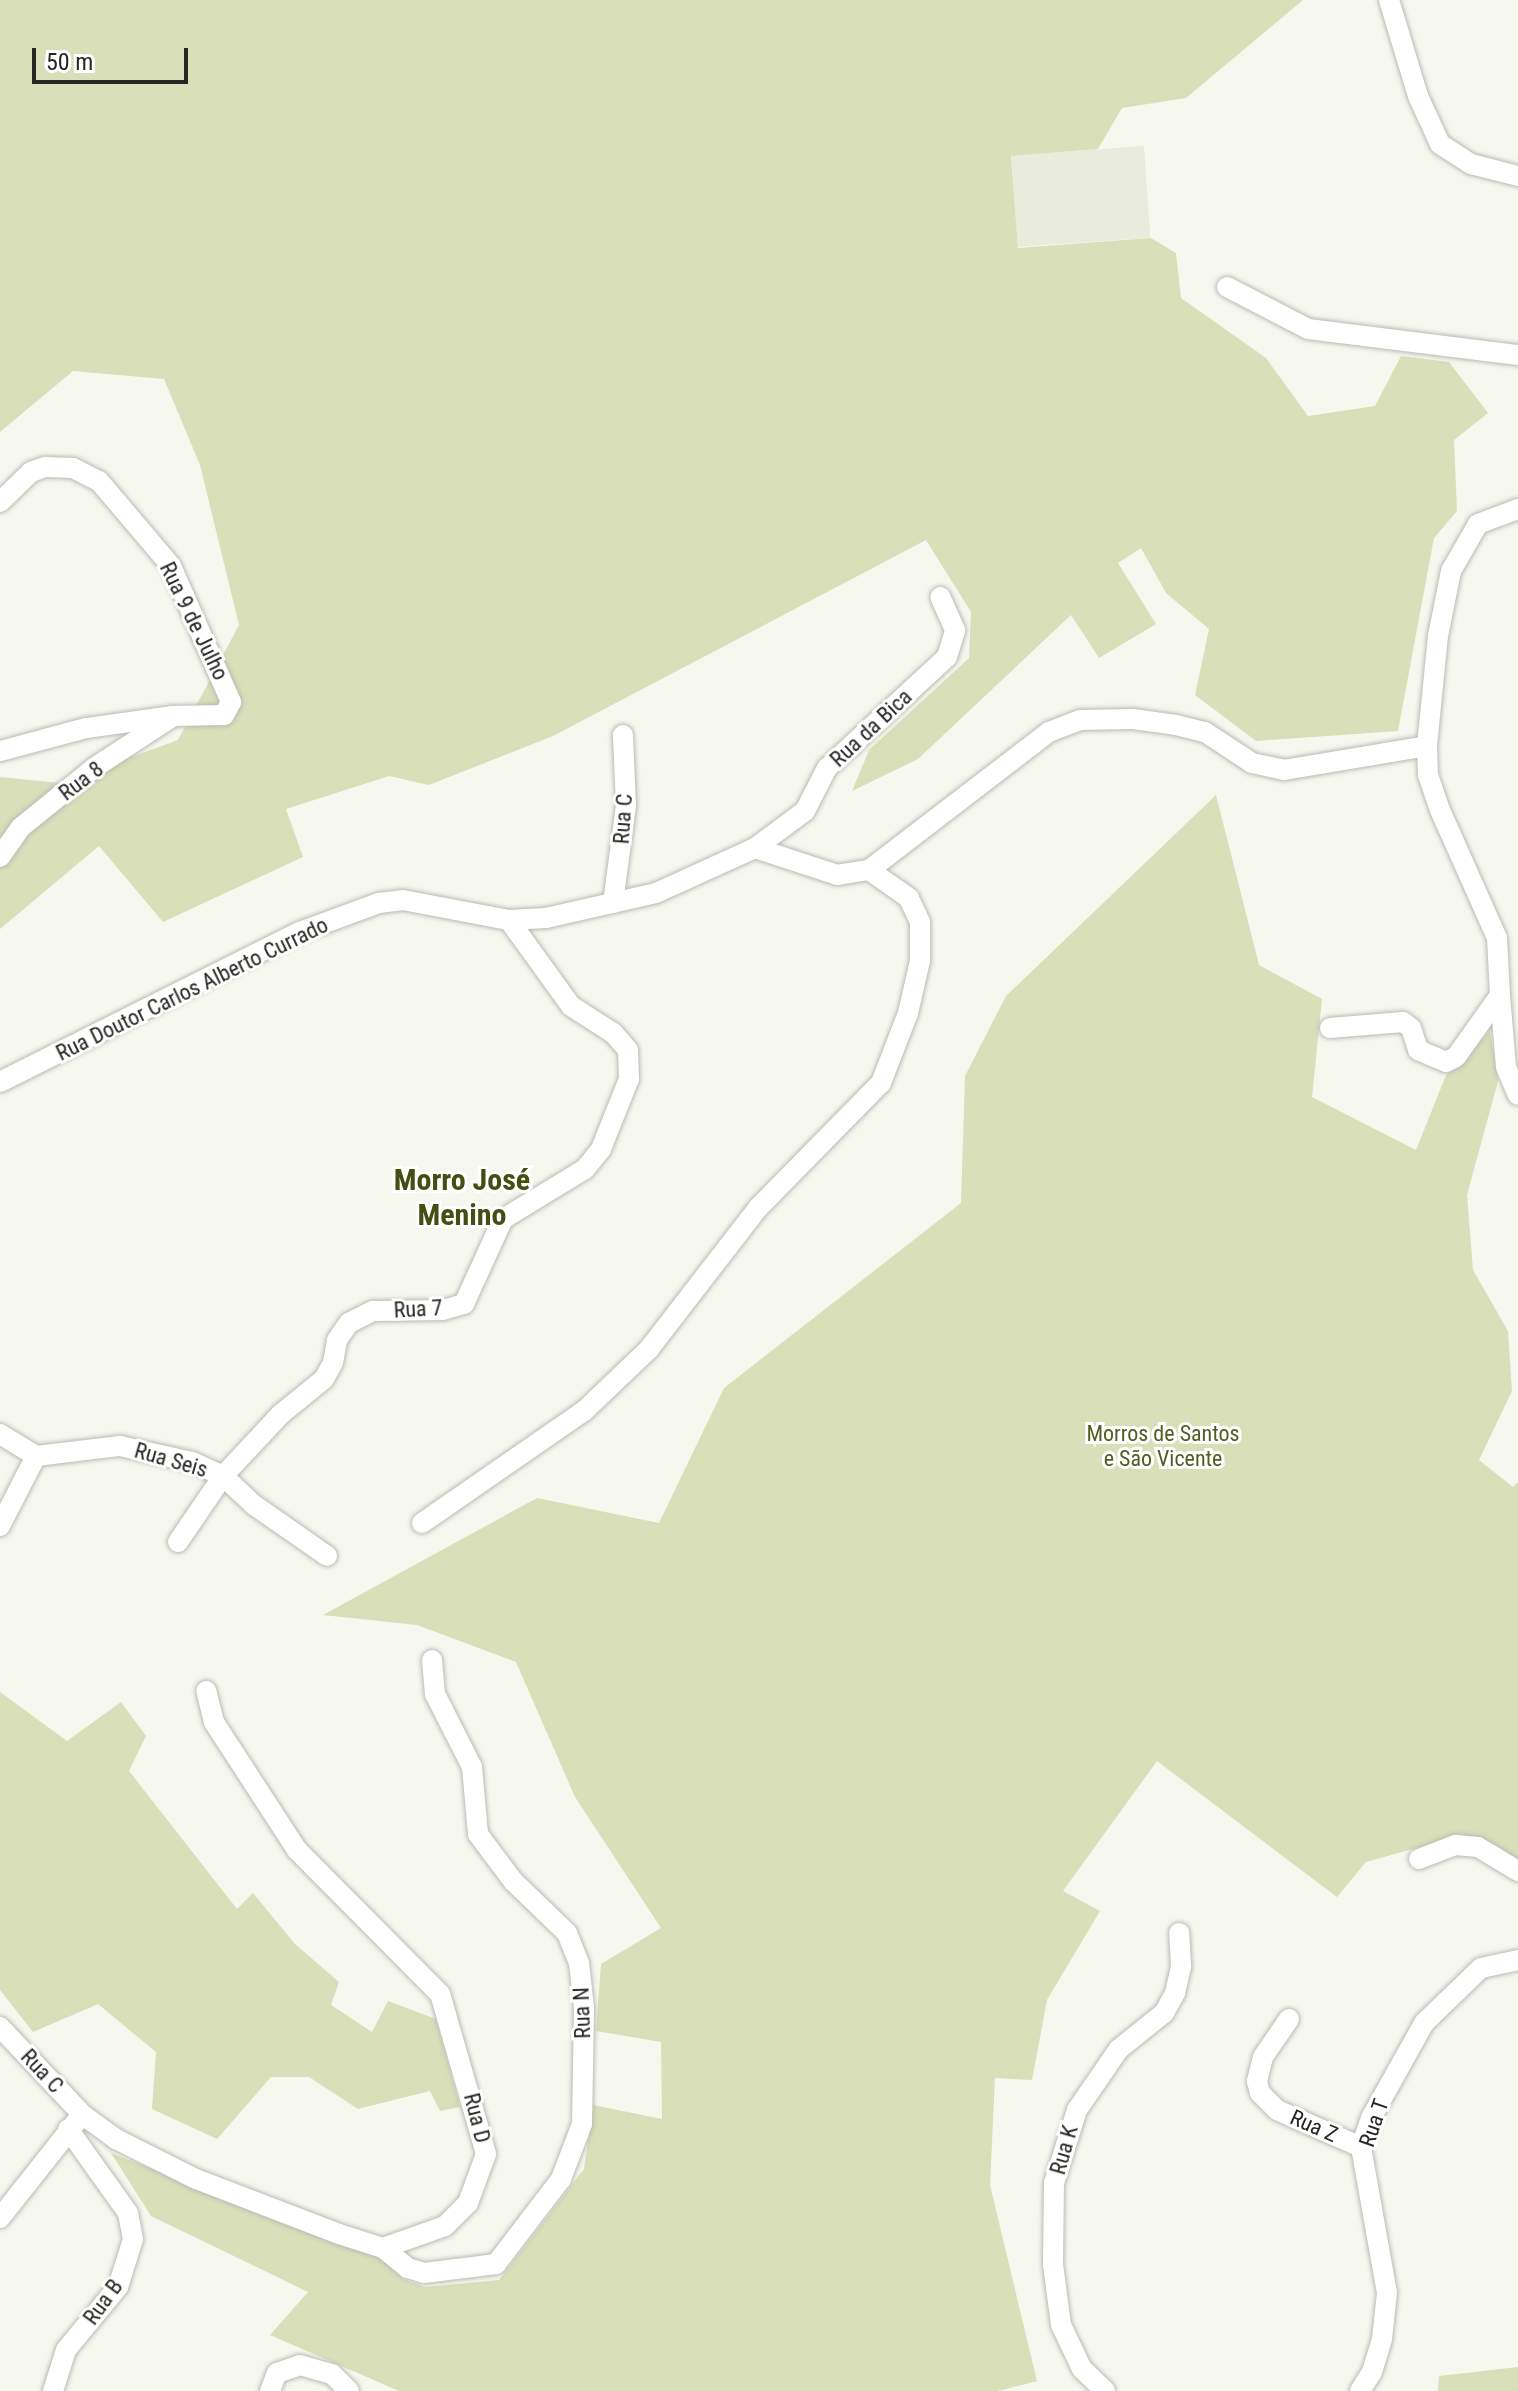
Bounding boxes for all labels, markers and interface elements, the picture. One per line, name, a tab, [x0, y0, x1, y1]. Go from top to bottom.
scale bar	[36, 32, 192, 82]
text: 50 m	[46, 48, 93, 76]
street label: Rua 9 de Julho	[154, 558, 234, 684]
street label: Rua da Bica	[825, 684, 917, 772]
street label: Rua 8	[54, 756, 108, 806]
street label: Rua C	[608, 793, 638, 845]
street label: Rua Doutor Carlos Alberto Currado	[52, 912, 332, 1066]
district label: Morro José Menino	[394, 1162, 530, 1232]
street label: Rua 7	[393, 1295, 443, 1323]
park label: Morros de Santos e São Vicente	[1086, 1420, 1240, 1472]
street label: Rua Seis	[131, 1437, 211, 1483]
street label: Rua N	[568, 1987, 596, 2039]
street label: Rua C	[15, 2044, 69, 2098]
street label: Rua D	[458, 2090, 496, 2146]
street label: Rua T	[1353, 2095, 1395, 2151]
street label: Rua Z	[1286, 2104, 1342, 2148]
street label: Rua K	[1044, 2122, 1084, 2178]
street label: Rua B	[78, 2274, 128, 2330]

